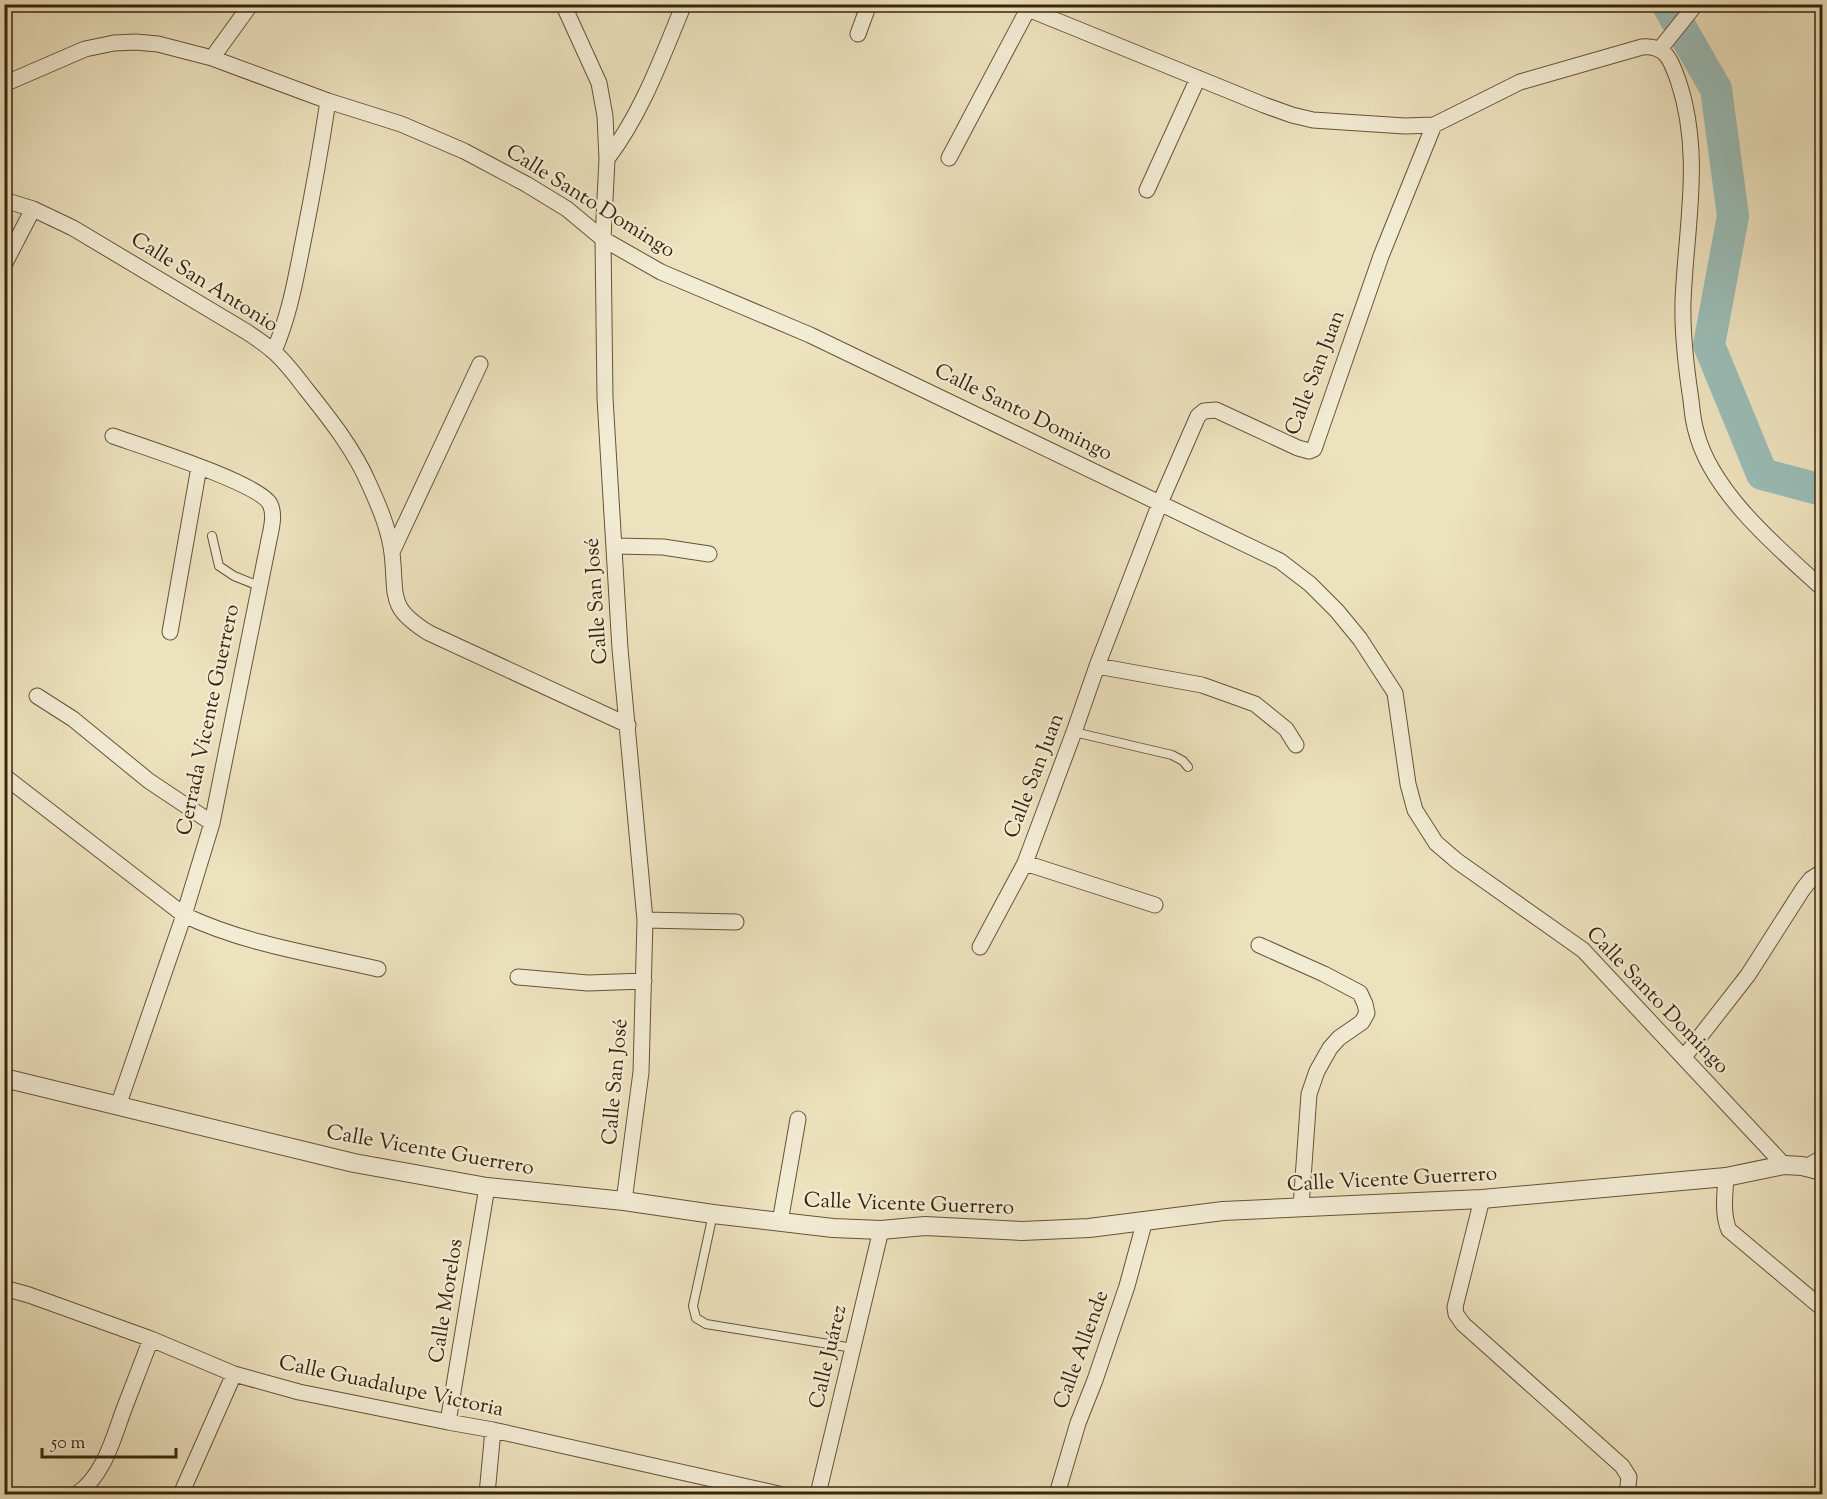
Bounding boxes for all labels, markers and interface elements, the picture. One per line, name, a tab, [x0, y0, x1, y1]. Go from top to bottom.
street label: Calle Santo Domingo	[499, 138, 681, 266]
street label: Calle San Antonio	[124, 226, 284, 340]
street label: Calle San Juan	[1278, 306, 1354, 440]
street label: Calle Santo Domingo	[929, 357, 1117, 469]
street label: Calle San José	[578, 537, 616, 665]
street label: Cerrada Vicente Guerrero	[170, 602, 248, 838]
street label: Calle San Juan	[997, 709, 1073, 843]
street label: Calle Santo Domingo	[1579, 920, 1735, 1082]
street label: Calle San José	[596, 1018, 636, 1146]
street label: Calle Vicente Guerrero	[324, 1118, 536, 1184]
street label: Calle Vicente Guerrero	[1286, 1160, 1498, 1200]
street label: Calle Vicente Guerrero	[803, 1186, 1015, 1224]
street label: Calle Morelos	[422, 1237, 472, 1365]
street label: Calle Allende	[1047, 1287, 1117, 1413]
street label: Calle Juárez	[803, 1302, 855, 1412]
street label: Calle Guadalupe Victoria	[276, 1349, 506, 1426]
scale bar	[42, 1421, 176, 1459]
text: 50 m	[50, 1431, 86, 1457]

